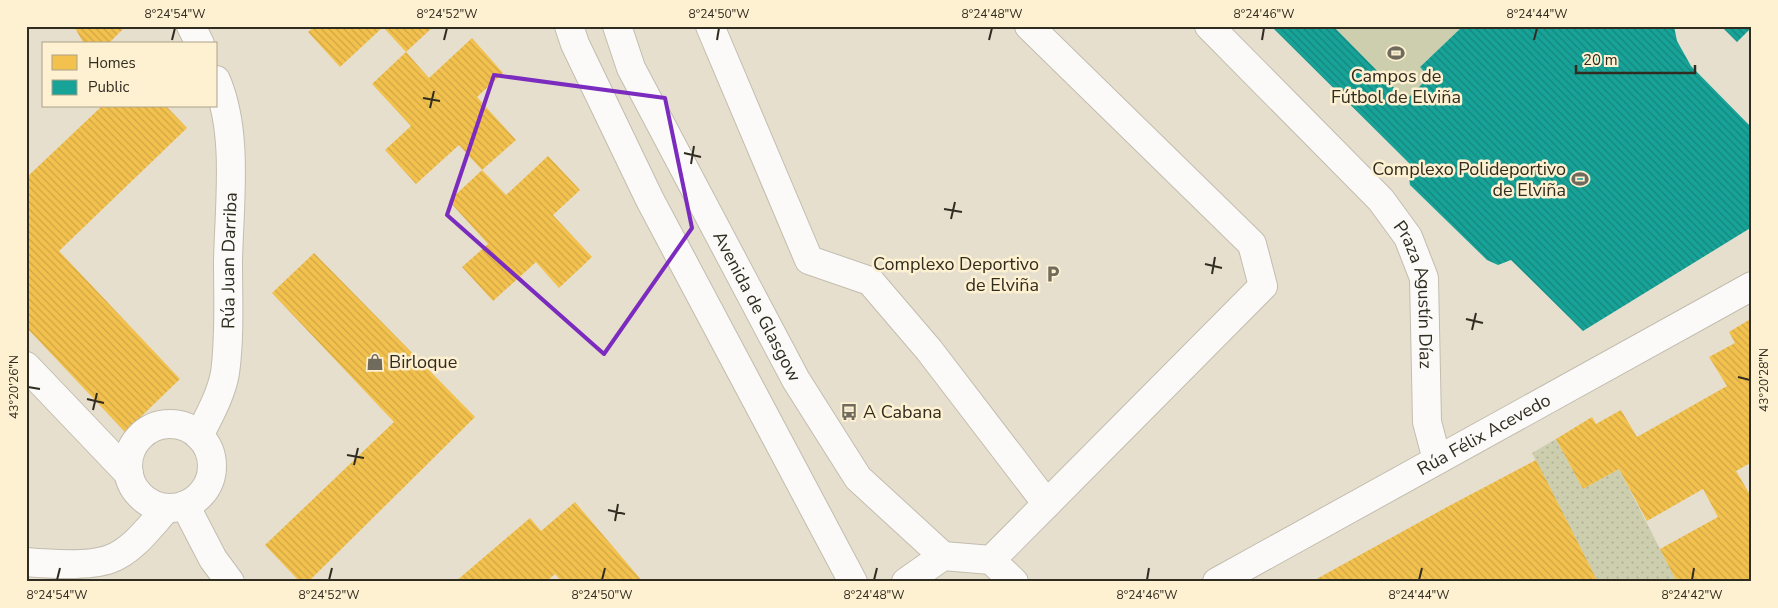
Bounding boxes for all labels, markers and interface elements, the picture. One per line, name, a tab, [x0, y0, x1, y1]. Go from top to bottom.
text: 8°24'54"W	[144, 6, 206, 22]
text: 8°24'52"W	[416, 6, 478, 22]
text: 8°24'50"W	[688, 6, 750, 22]
text: 8°24'48"W	[961, 6, 1023, 22]
text: 8°24'46"W	[1233, 6, 1295, 22]
text: 8°24'44"W	[1506, 6, 1568, 22]
legend	[42, 42, 218, 108]
scale bar	[1576, 42, 1694, 74]
sports icon: Campos de Fútbol de Elviña	[1386, 43, 1406, 63]
text: 20 m	[1583, 50, 1618, 70]
text: Homes	[88, 53, 136, 73]
place label: Campos de Fútbol de Elviña	[1331, 64, 1461, 109]
text: Public	[88, 77, 129, 97]
place label: Complexo Polideportivo de Elviña	[1372, 157, 1566, 202]
sports icon: Complexo Polideportivo de Elviña	[1570, 169, 1590, 189]
street label: Rúa Juan Darriba	[216, 192, 243, 329]
street label: Praza Agustín Díaz	[1388, 216, 1438, 369]
street label: Avenida de Glasgow	[707, 227, 807, 386]
place label: Complexo Deportivo de Elviña	[873, 252, 1039, 297]
parking icon: Complexo Deportivo de Elviña	[1043, 264, 1063, 284]
text: 43°20'28"N	[1756, 348, 1772, 412]
place label: Birloque	[389, 350, 457, 374]
shop icon: Birloque	[365, 352, 385, 372]
text: 43°20'26"N	[6, 355, 22, 419]
street label: Rúa Félix Acevedo	[1413, 388, 1555, 481]
place label: A Cabana	[863, 400, 942, 424]
bus stop icon: A Cabana	[839, 402, 859, 422]
text: 8°24'54"W	[26, 587, 88, 603]
text: 8°24'52"W	[298, 587, 360, 603]
text: 8°24'50"W	[571, 587, 633, 603]
text: 8°24'48"W	[843, 587, 905, 603]
text: 8°24'46"W	[1116, 587, 1178, 603]
text: 8°24'44"W	[1388, 587, 1450, 603]
text: 8°24'42"W	[1661, 587, 1723, 603]

